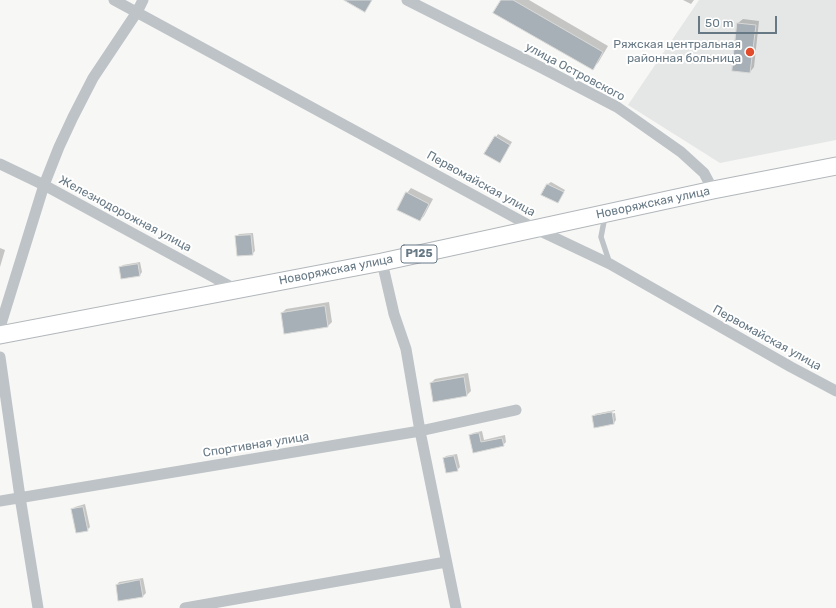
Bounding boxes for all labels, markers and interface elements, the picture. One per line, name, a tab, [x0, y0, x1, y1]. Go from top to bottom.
scale bar	[700, 8, 779, 34]
text: 50 m	[705, 16, 733, 30]
place label: Ряжская центральная районная больница	[613, 38, 741, 66]
street label: улица Островского	[523, 40, 627, 104]
marker: Ряжская центральная районная больница	[744, 46, 756, 58]
street label: Первомайская улица	[424, 148, 538, 220]
street label: Железнодорожная улица	[56, 173, 194, 255]
street label: Новоряжская улица	[595, 184, 711, 222]
road number: Р125	[401, 245, 437, 263]
street label: Новоряжская улица	[278, 252, 394, 288]
street label: Первомайская улица	[710, 302, 824, 374]
street label: Спортивная улица	[202, 430, 310, 460]

